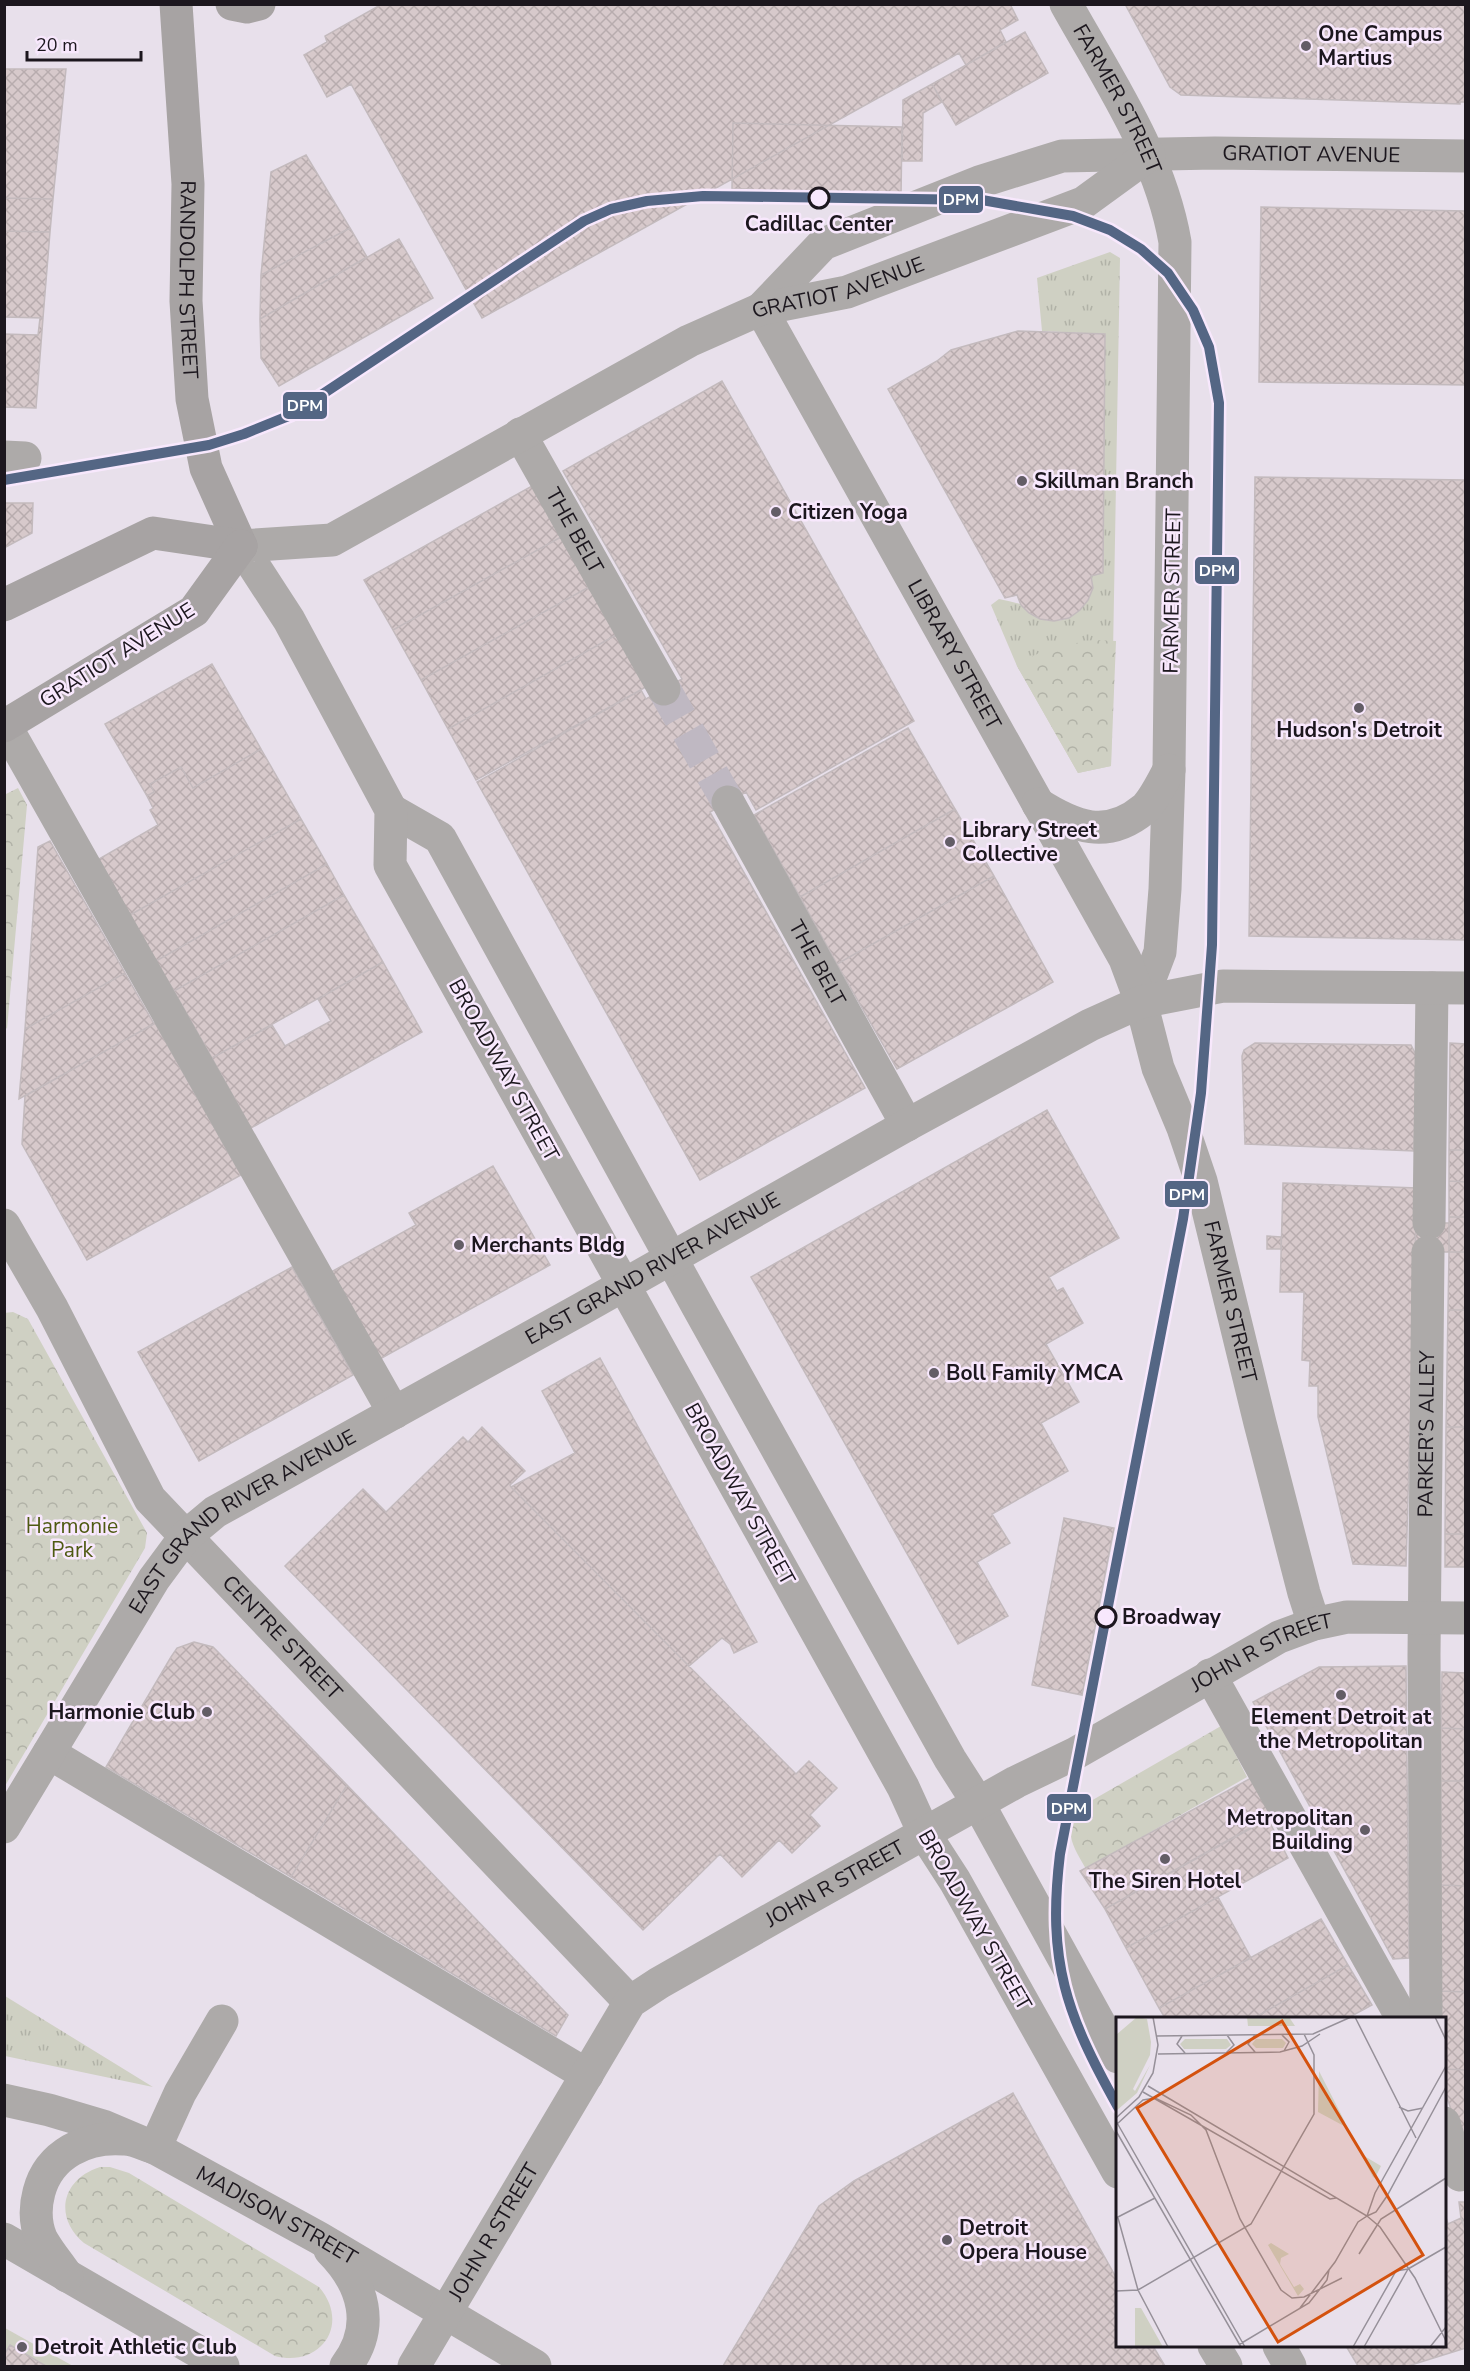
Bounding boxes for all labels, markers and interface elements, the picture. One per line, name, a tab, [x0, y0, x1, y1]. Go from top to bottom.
street label: FARMER STREET	[1066, 19, 1168, 178]
place label: One Campus Martius	[1318, 20, 1443, 72]
scale bar	[27, 24, 141, 62]
text: 20 m	[36, 33, 78, 57]
marker: One Campus Martius	[1299, 39, 1313, 53]
street label: GRATIOT AVENUE	[1222, 139, 1400, 169]
street label: RANDOLPH STREET	[172, 180, 205, 380]
line badge: DPM	[938, 185, 984, 214]
marker: Cadillac Center	[808, 187, 830, 209]
text: DPM	[943, 189, 979, 211]
place label: Cadillac Center	[745, 210, 894, 238]
street label: GRATIOT AVENUE	[747, 250, 928, 325]
line badge: DPM	[282, 391, 328, 420]
text: DPM	[287, 395, 323, 417]
place label: Skillman Branch	[1034, 467, 1194, 495]
marker: Skillman Branch	[1015, 474, 1029, 488]
street label: THE BELT	[539, 483, 610, 579]
place label: Citizen Yoga	[788, 498, 908, 526]
marker: Citizen Yoga	[769, 505, 783, 519]
street label: FARMER STREET	[1157, 508, 1187, 674]
line badge: DPM	[1194, 556, 1240, 585]
text: DPM	[1199, 560, 1235, 582]
street label: LIBRARY STREET	[901, 574, 1008, 735]
street label: GRATIOT AVENUE	[34, 596, 200, 714]
marker: Hudson's Detroit	[1352, 701, 1366, 715]
place label: Hudson's Detroit	[1276, 716, 1443, 744]
place label: Library Street Collective	[962, 816, 1098, 868]
marker: Library Street Collective	[943, 835, 957, 849]
street label: THE BELT	[782, 915, 852, 1011]
street label: BROADWAY STREET	[442, 974, 566, 1167]
line badge: DPM	[1164, 1180, 1209, 1208]
text: DPM	[1169, 1184, 1205, 1206]
street label: EAST GRAND RIVER AVENUE	[520, 1185, 785, 1351]
street label: FARMER STREET	[1197, 1218, 1264, 1386]
place label: Merchants Bldg	[471, 1231, 625, 1259]
marker: Merchants Bldg	[452, 1238, 466, 1252]
street label: PARKER’S ALLEY	[1411, 1350, 1441, 1517]
place label: Boll Family YMCA	[946, 1359, 1123, 1387]
marker: Boll Family YMCA	[927, 1366, 941, 1380]
street label: BROADWAY STREET	[678, 1398, 802, 1591]
street label: EAST GRAND RIVER AVENUE	[122, 1423, 361, 1619]
park label: Harmonie Park	[26, 1512, 118, 1564]
street label: CENTRE STREET	[216, 1569, 349, 1706]
place label: Broadway	[1122, 1603, 1222, 1631]
marker: Broadway	[1095, 1606, 1117, 1628]
street label: JOHN R STREET	[1184, 1606, 1335, 1699]
marker: Element Detroit at the Metropolitan	[1334, 1688, 1348, 1702]
place label: Harmonie Club	[48, 1698, 195, 1726]
place label: Element Detroit at the Metropolitan	[1251, 1703, 1432, 1755]
marker: Harmonie Club	[200, 1705, 214, 1719]
line badge: DPM	[1046, 1793, 1092, 1822]
text: DPM	[1051, 1798, 1087, 1820]
place label: Metropolitan Building	[1227, 1804, 1353, 1856]
marker: Metropolitan Building	[1358, 1823, 1372, 1837]
street label: BROADWAY STREET	[912, 1824, 1038, 2016]
street label: JOHN R STREET	[759, 1833, 910, 1934]
marker: The Siren Hotel	[1158, 1852, 1172, 1866]
place label: The Siren Hotel	[1089, 1867, 1242, 1895]
inset map	[1116, 2017, 1446, 2347]
street label: JOHN R STREET	[441, 2158, 546, 2307]
street label: MADISON STREET	[191, 2159, 363, 2272]
place label: Detroit Opera House	[959, 2214, 1087, 2266]
marker: Detroit Opera House	[940, 2233, 954, 2247]
place label: Detroit Athletic Club	[34, 2333, 237, 2361]
marker: Detroit Athletic Club	[15, 2340, 29, 2354]

